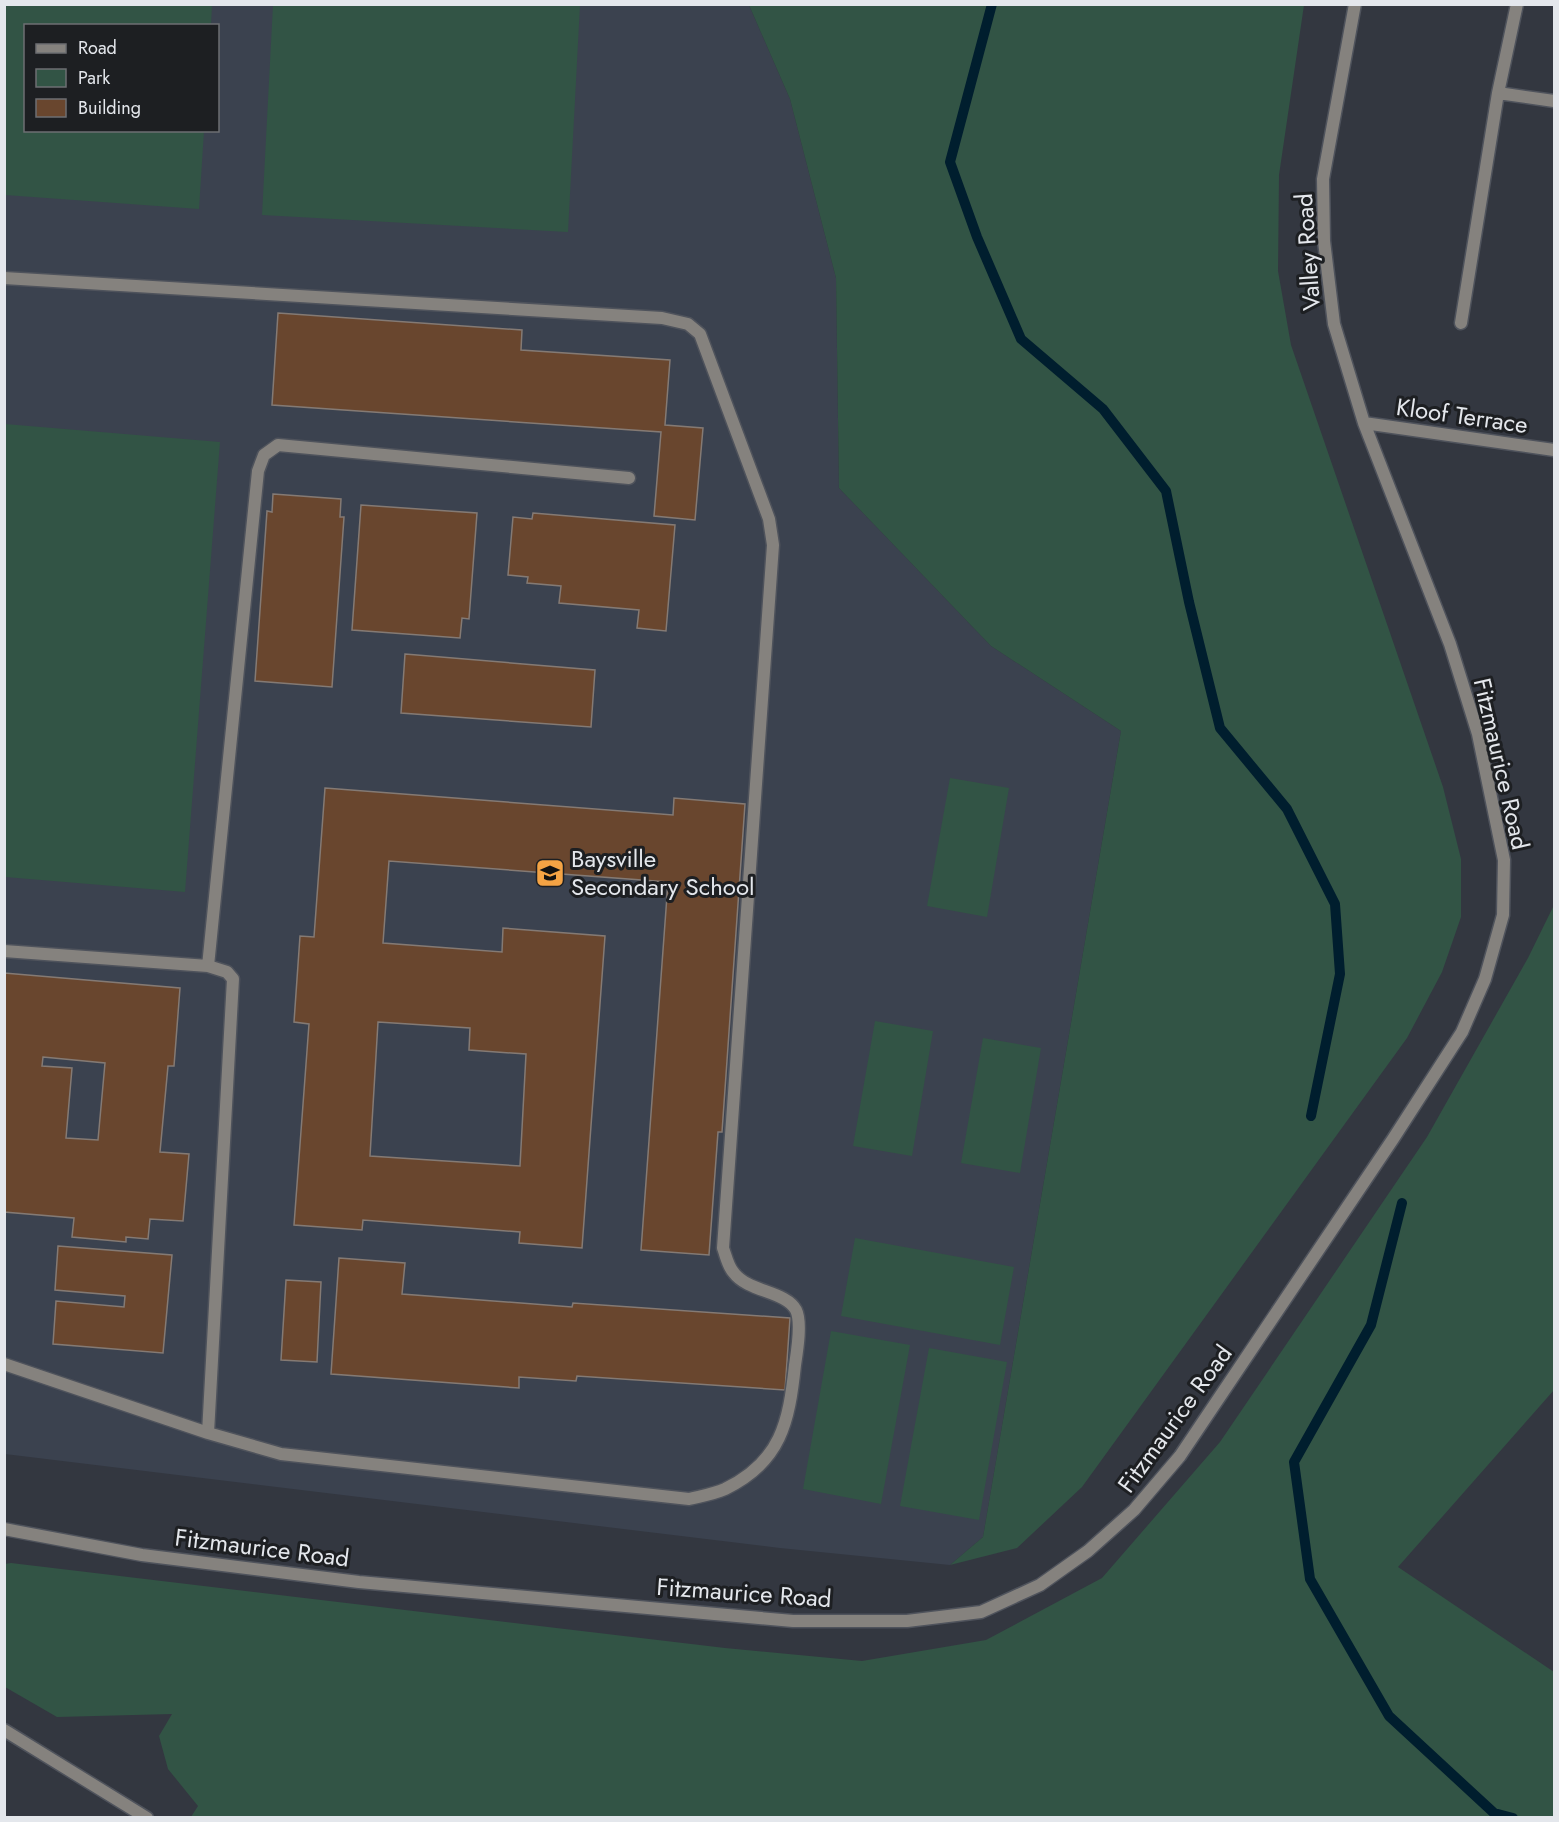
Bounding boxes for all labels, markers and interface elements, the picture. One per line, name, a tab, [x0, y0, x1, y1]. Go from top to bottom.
legend	[24, 24, 219, 132]
text: Road	[78, 35, 117, 61]
text: Park	[78, 65, 110, 91]
text: Building	[78, 95, 141, 121]
street label: Valley Road	[1286, 192, 1329, 312]
street label: Kloof Terrace	[1394, 389, 1530, 442]
street label: Fitzmaurice Road	[1465, 675, 1538, 853]
place label: Baysville Secondary School	[571, 841, 755, 904]
school or university icon: Baysville Secondary School	[534, 857, 566, 889]
street label: Fitzmaurice Road	[1109, 1338, 1240, 1500]
street label: Fitzmaurice Road	[173, 1519, 351, 1576]
street label: Fitzmaurice Road	[655, 1569, 833, 1616]

